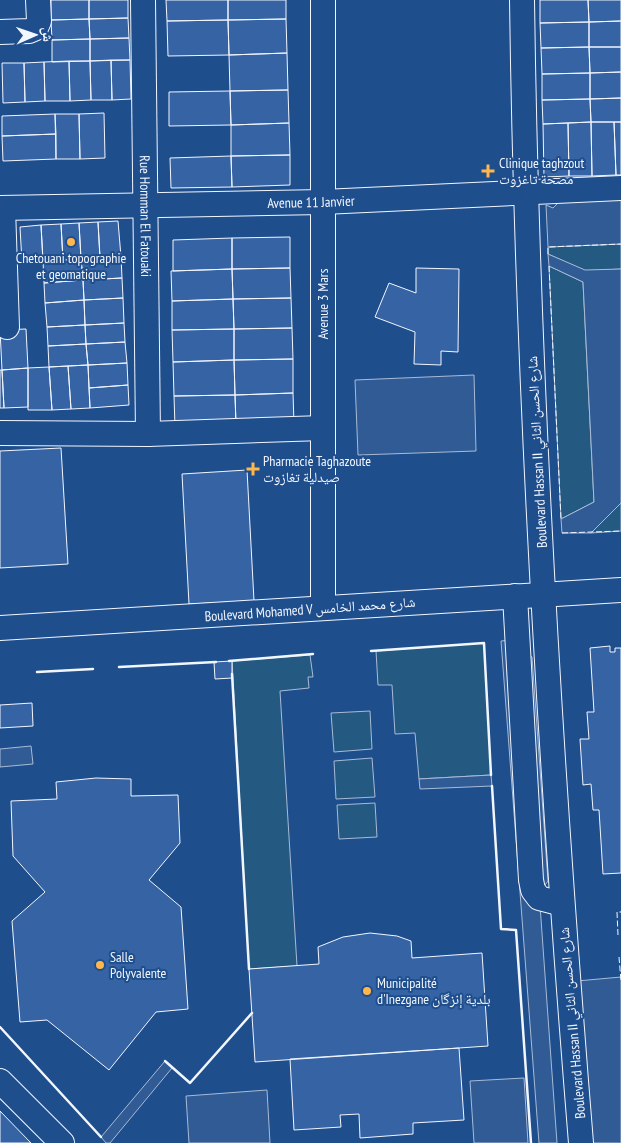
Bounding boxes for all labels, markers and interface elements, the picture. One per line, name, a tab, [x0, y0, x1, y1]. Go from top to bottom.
north arrow	[10, 10, 60, 60]
text: ش	[39, 27, 57, 42]
place label: Clinique taghzout مصحة تاغزوت	[499, 154, 584, 188]
street label: Rue Homman El Fatouaki	[136, 155, 155, 277]
marker: Clinique taghzout مصحة تاغزوت	[481, 164, 495, 178]
street label: Avenue 11 Janvier	[267, 192, 355, 212]
marker: Chetouani topographie et geomatique	[65, 236, 77, 248]
place label: Chetouani topographie et geomatique	[16, 249, 126, 283]
street label: Avenue 3 Mars	[314, 268, 332, 339]
street label: Boulevard Hassan II شارع الحسن الثاني	[523, 355, 554, 548]
place label: Pharmacie Taghazoute صيدلية تغازوت	[263, 452, 371, 486]
marker: Pharmacie Taghazoute صيدلية تغازوت	[247, 463, 259, 475]
street label: Boulevard Mohamed V شارع محمد الخامس	[204, 593, 416, 626]
street label: Boulevard Hassan II شارع الحسن الثاني	[555, 926, 592, 1120]
place label: Salle Polyvalente	[110, 948, 167, 982]
marker: Salle Polyvalente	[94, 959, 106, 971]
place label: Municipalité d'Inezgane بلدية إنزگان	[377, 974, 491, 1009]
marker: Municipalité d'Inezgane بلدية إنزگان	[361, 985, 373, 997]

